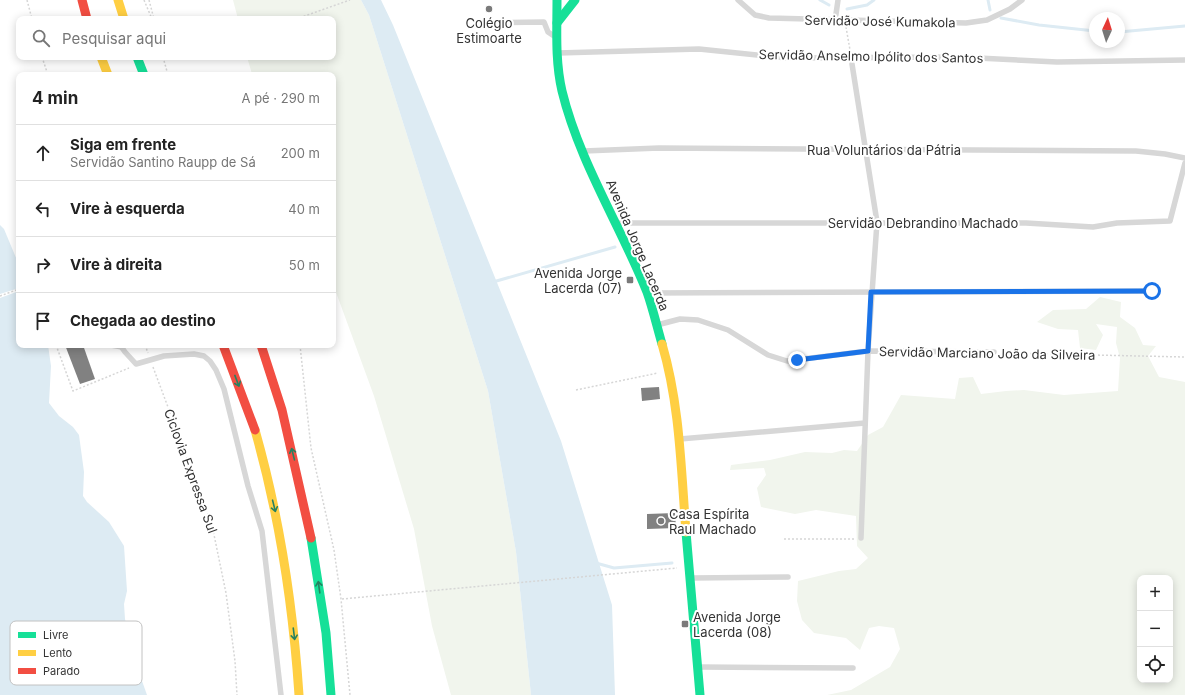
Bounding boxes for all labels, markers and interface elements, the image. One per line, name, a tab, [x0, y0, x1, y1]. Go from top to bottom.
marker: Colégio Estimoarte	[484, 4, 494, 14]
street label: Servidão José Kumakola	[804, 12, 956, 30]
north arrow	[1089, 12, 1125, 48]
place label: Colégio Estimoarte	[456, 15, 522, 46]
search box	[16, 16, 336, 60]
icon: search	[30, 27, 52, 49]
text: Pesquisar aqui	[62, 29, 166, 48]
street label: Servidão Anselmo Ipólito dos Santos	[758, 46, 984, 66]
text: 4 min	[32, 88, 78, 108]
text: A pé · 290 m	[242, 90, 320, 106]
text: Siga em frente	[70, 135, 176, 154]
icon: ahead	[32, 142, 54, 164]
street label: Rua Voluntários da Pátria	[807, 142, 961, 158]
text: 200 m	[281, 145, 320, 161]
text: Servidão Santino Raupp de Sá	[70, 154, 256, 170]
street label: Avenida Jorge Lacerda	[603, 177, 673, 313]
icon: left	[32, 198, 54, 220]
text: Vire à esquerda	[70, 199, 185, 218]
text: 40 m	[288, 201, 320, 217]
street label: Servidão Debrandino Machado	[828, 215, 1018, 231]
icon: right	[32, 254, 54, 276]
text: Vire à direita	[70, 255, 162, 274]
text: 50 m	[289, 257, 320, 273]
place label: Avenida Jorge Lacerda (07)	[534, 265, 622, 296]
marker: Avenida Jorge Lacerda (07)	[625, 275, 635, 285]
route start	[1143, 282, 1161, 300]
icon: arrive	[32, 310, 54, 332]
text: Chegada ao destino	[70, 311, 216, 330]
street label: Servidão Marciano João da Silveira	[879, 343, 1095, 363]
route end	[788, 351, 806, 369]
one-way arrow	[234, 375, 242, 387]
street label: Ciclovia Expressa Sul	[161, 407, 221, 535]
one-way arrow	[288, 448, 296, 461]
one-way arrow	[271, 499, 279, 512]
place label: Casa Espírita Raul Machado	[669, 506, 757, 537]
marker: Casa Espírita Raul Machado	[656, 516, 666, 526]
map controls	[1137, 575, 1173, 683]
button: +	[1137, 575, 1173, 611]
one-way arrow	[315, 581, 323, 594]
place label: Avenida Jorge Lacerda (08)	[693, 609, 781, 640]
button: −	[1137, 611, 1173, 647]
marker: Avenida Jorge Lacerda (08)	[680, 619, 690, 629]
legend	[10, 621, 142, 685]
one-way arrow	[290, 627, 298, 640]
text: Livre	[43, 628, 68, 642]
text: Lento	[43, 646, 73, 660]
button: locate	[1137, 647, 1173, 683]
text: Parado	[43, 664, 80, 678]

